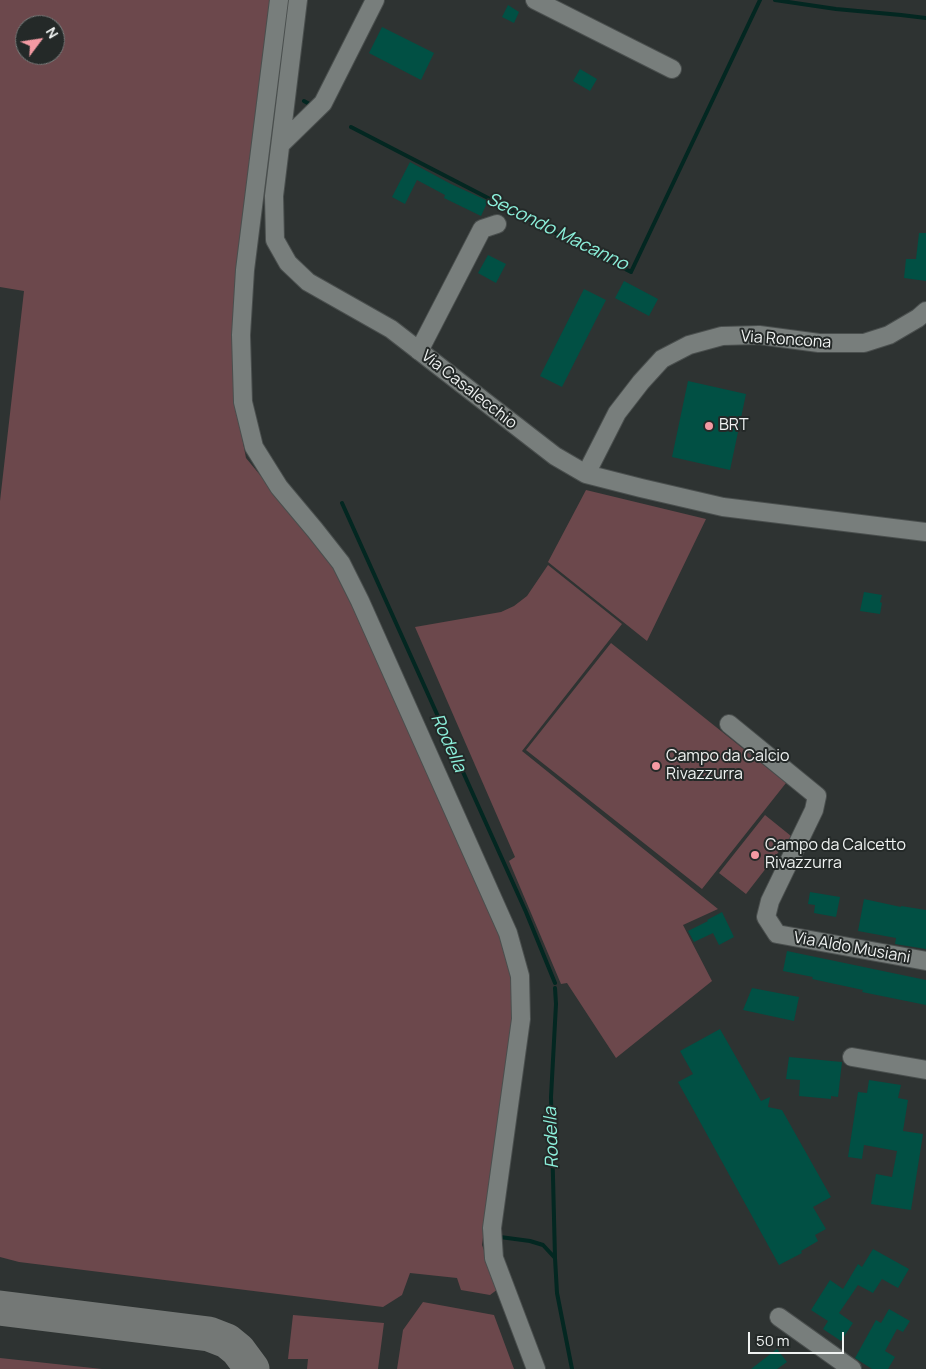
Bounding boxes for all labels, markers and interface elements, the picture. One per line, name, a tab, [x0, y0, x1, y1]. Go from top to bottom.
north arrow	[15, 15, 65, 65]
text: N	[42, 23, 63, 42]
water label: Secondo Macanno	[483, 188, 631, 276]
street label: Via Roncona	[740, 327, 832, 353]
street label: Via Casalecchio	[417, 347, 521, 433]
place label: BRT	[719, 416, 748, 436]
marker: BRT	[703, 420, 715, 432]
water label: Rodella	[426, 710, 470, 776]
place label: Campo da Calcio Rivazzurra	[666, 747, 789, 785]
marker: Campo da Calcio Rivazzurra	[650, 760, 662, 772]
place label: Campo da Calcetto Rivazzurra	[765, 836, 906, 874]
marker: Campo da Calcetto Rivazzurra	[749, 849, 761, 861]
street label: Via Aldo Musiani	[792, 928, 912, 968]
water label: Rodella	[540, 1107, 564, 1169]
scale bar	[751, 1322, 847, 1354]
text: 50 m	[756, 1330, 790, 1351]

